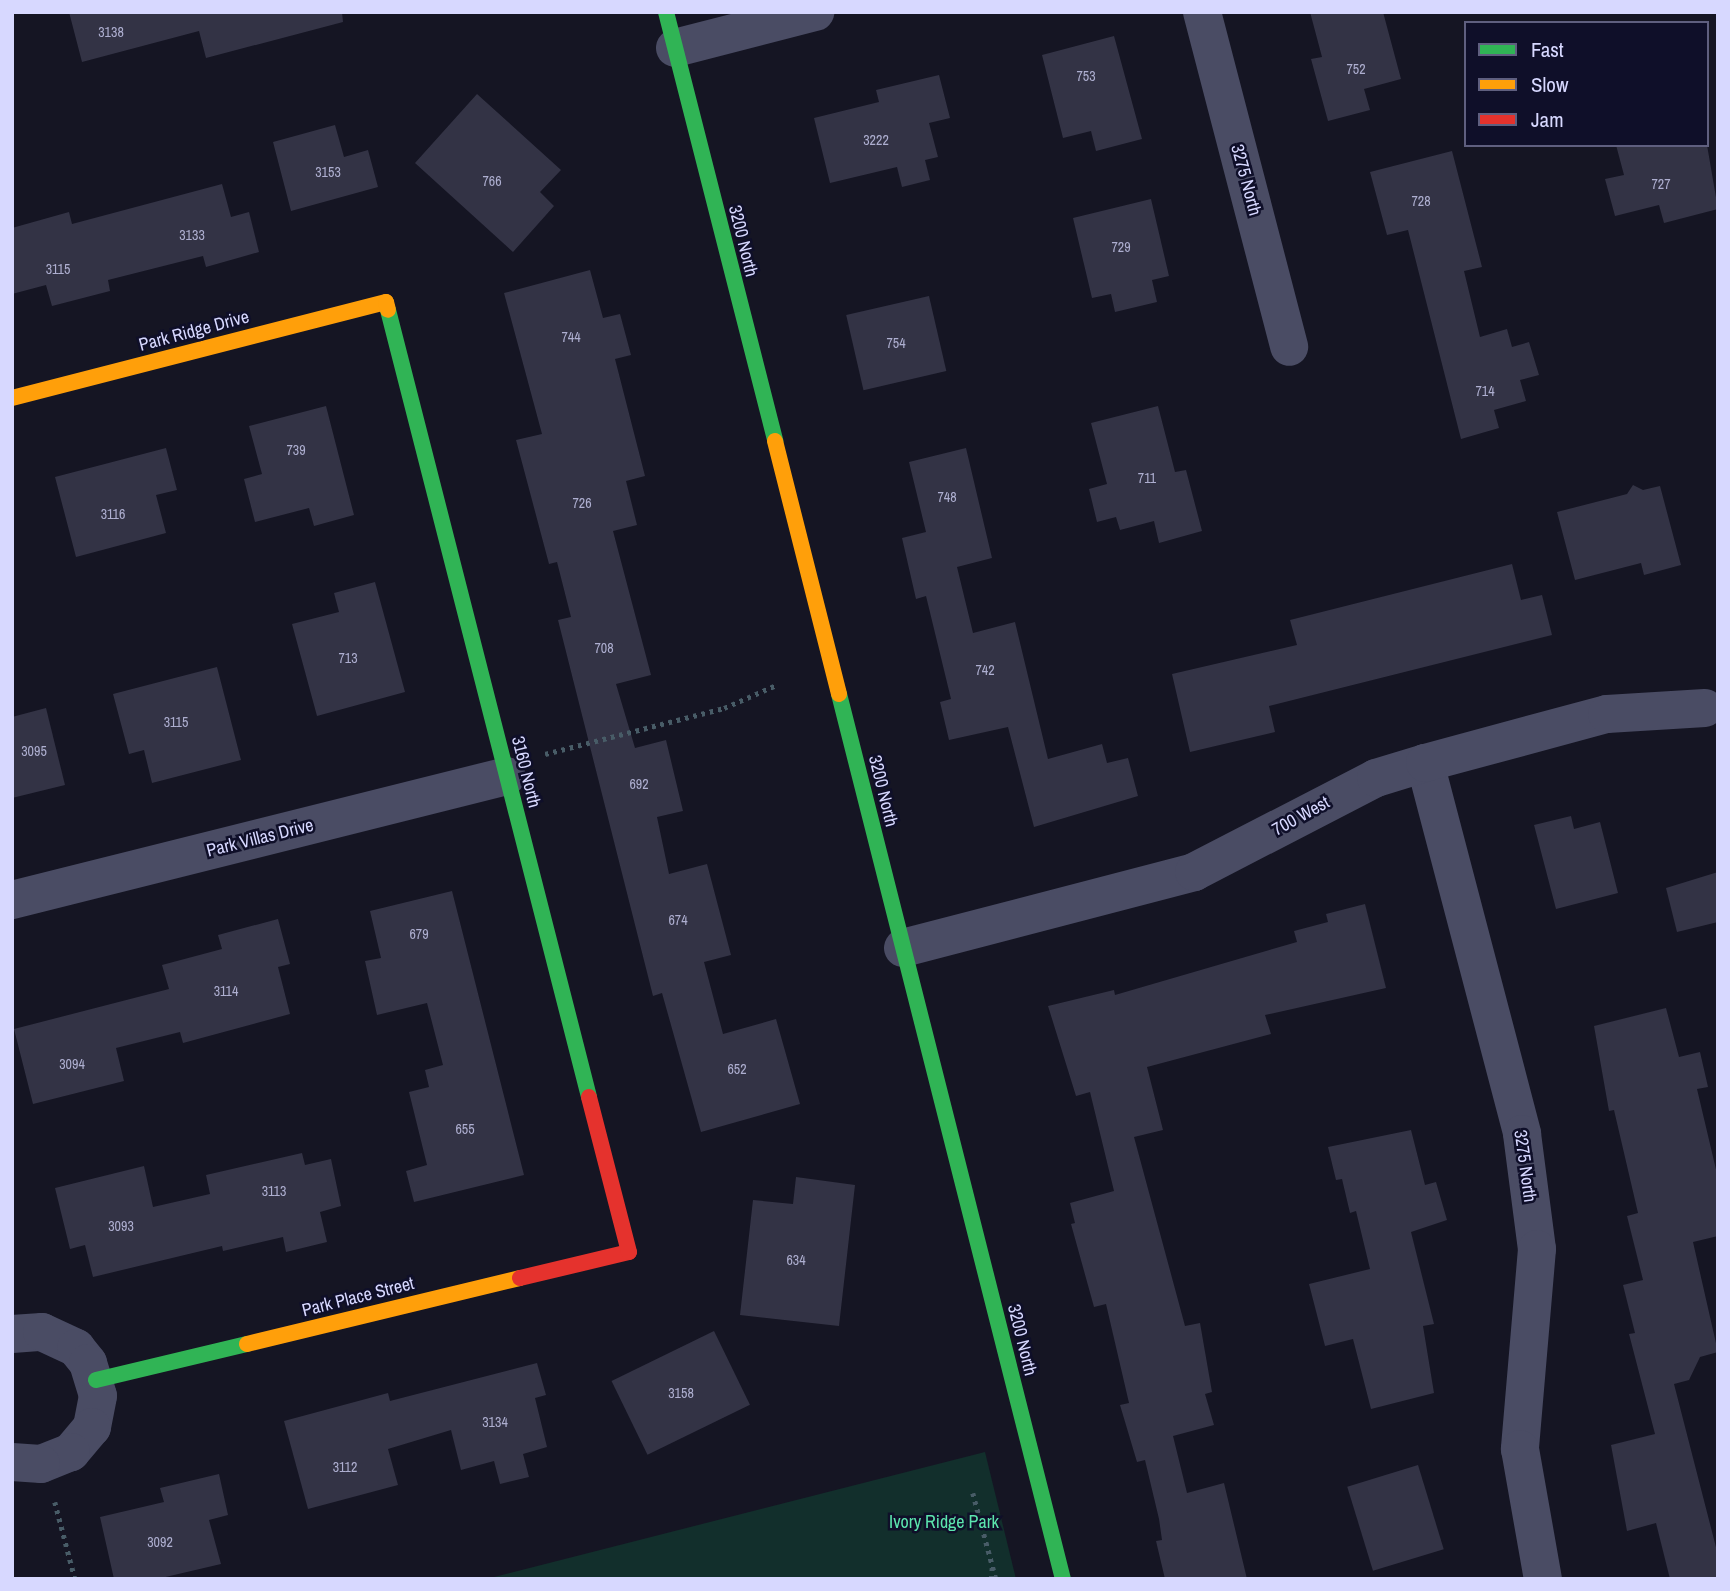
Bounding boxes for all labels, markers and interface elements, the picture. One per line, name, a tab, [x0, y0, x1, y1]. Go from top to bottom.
legend	[1464, 21, 1709, 147]
house number: 3138	[98, 24, 124, 40]
text: Fast	[1531, 35, 1564, 64]
house number: 752	[1346, 61, 1366, 77]
house number: 753	[1076, 68, 1096, 84]
text: Slow	[1531, 70, 1568, 99]
text: Jam	[1531, 105, 1564, 134]
house number: 3222	[863, 132, 889, 148]
street label: 3275 North	[1226, 142, 1266, 218]
house number: 3153	[315, 164, 341, 180]
house number: 766	[482, 173, 502, 189]
house number: 727	[1651, 176, 1671, 192]
house number: 728	[1411, 193, 1431, 209]
street label: 3200 North	[724, 203, 762, 279]
house number: 3133	[179, 227, 205, 243]
house number: 729	[1111, 239, 1131, 255]
house number: 3115	[46, 261, 70, 277]
street label: Park Ridge Drive	[137, 306, 251, 356]
house number: 744	[561, 329, 581, 345]
house number: 754	[886, 335, 906, 351]
house number: 714	[1475, 383, 1495, 399]
house number: 739	[286, 442, 306, 458]
house number: 711	[1138, 470, 1156, 486]
house number: 748	[937, 489, 957, 505]
house number: 726	[572, 495, 592, 511]
house number: 3116	[101, 506, 125, 522]
house number: 708	[594, 640, 614, 656]
house number: 713	[338, 650, 358, 666]
house number: 742	[975, 662, 995, 678]
house number: 3115	[164, 714, 188, 730]
street label: 3160 North	[507, 734, 545, 810]
house number: 3095	[21, 743, 47, 759]
street label: 3200 North	[864, 753, 902, 829]
house number: 692	[629, 776, 649, 792]
street label: 700 West	[1269, 792, 1333, 840]
street label: Park Villas Drive	[204, 814, 316, 862]
house number: 674	[668, 912, 688, 928]
house number: 679	[409, 926, 429, 942]
house number: 3114	[214, 983, 238, 999]
house number: 3094	[59, 1056, 85, 1072]
house number: 652	[727, 1061, 747, 1077]
house number: 655	[455, 1121, 475, 1137]
street label: 3275 North	[1509, 1128, 1541, 1204]
house number: 3113	[262, 1183, 286, 1199]
house number: 3093	[108, 1218, 134, 1234]
house number: 634	[786, 1252, 806, 1268]
street label: Park Place Street	[300, 1273, 416, 1321]
street label: 3200 North	[1003, 1302, 1041, 1378]
house number: 3158	[668, 1385, 694, 1401]
house number: 3134	[482, 1414, 508, 1430]
house number: 3112	[333, 1459, 357, 1475]
park label: Ivory Ridge Park	[889, 1511, 999, 1533]
house number: 3092	[147, 1534, 173, 1550]

